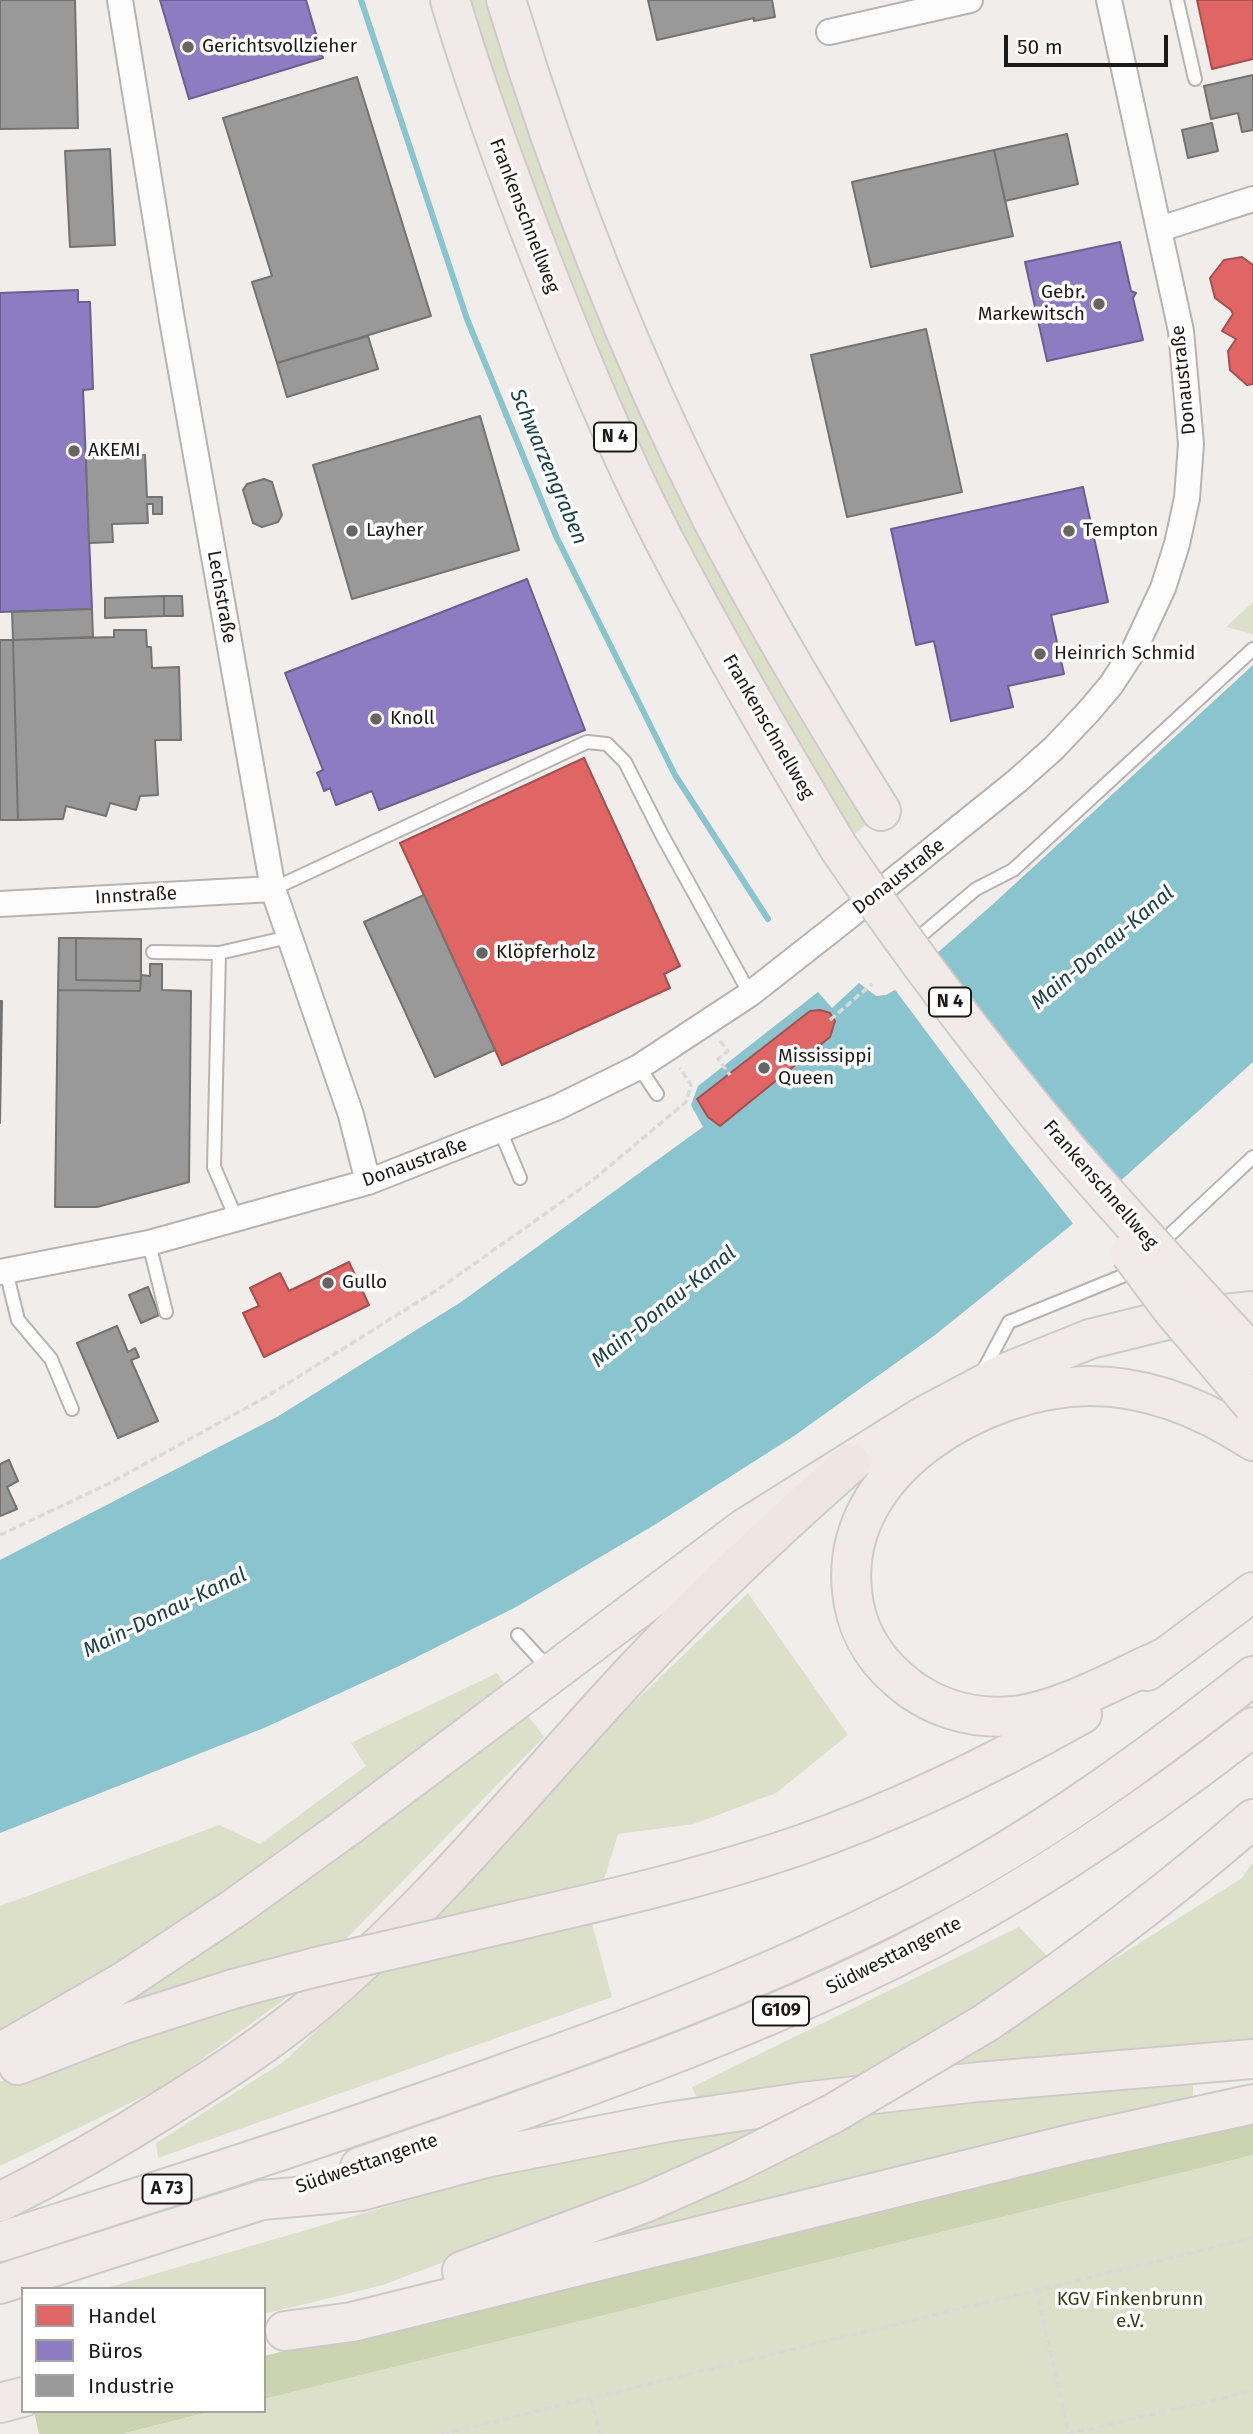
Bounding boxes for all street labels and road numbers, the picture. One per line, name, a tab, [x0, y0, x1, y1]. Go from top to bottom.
street label: Frankenschnellweg	[484, 136, 564, 296]
street label: Donaustraße	[1167, 324, 1201, 436]
road number: N 4	[594, 422, 636, 452]
street label: Lechstraße	[202, 549, 240, 645]
street label: Frankenschnellweg	[717, 651, 819, 803]
street label: Donaustraße	[849, 834, 949, 920]
street label: Innstraße	[94, 882, 178, 910]
road number: N 4	[929, 987, 971, 1016]
street label: Frankenschnellweg	[1038, 1116, 1162, 1254]
street label: Donaustraße	[359, 1133, 471, 1193]
street label: Südwesttangente	[823, 1912, 965, 2000]
road number: G109	[753, 1996, 809, 2025]
street label: Südwesttangente	[293, 2129, 441, 2199]
road number: A 73	[142, 2174, 192, 2204]

